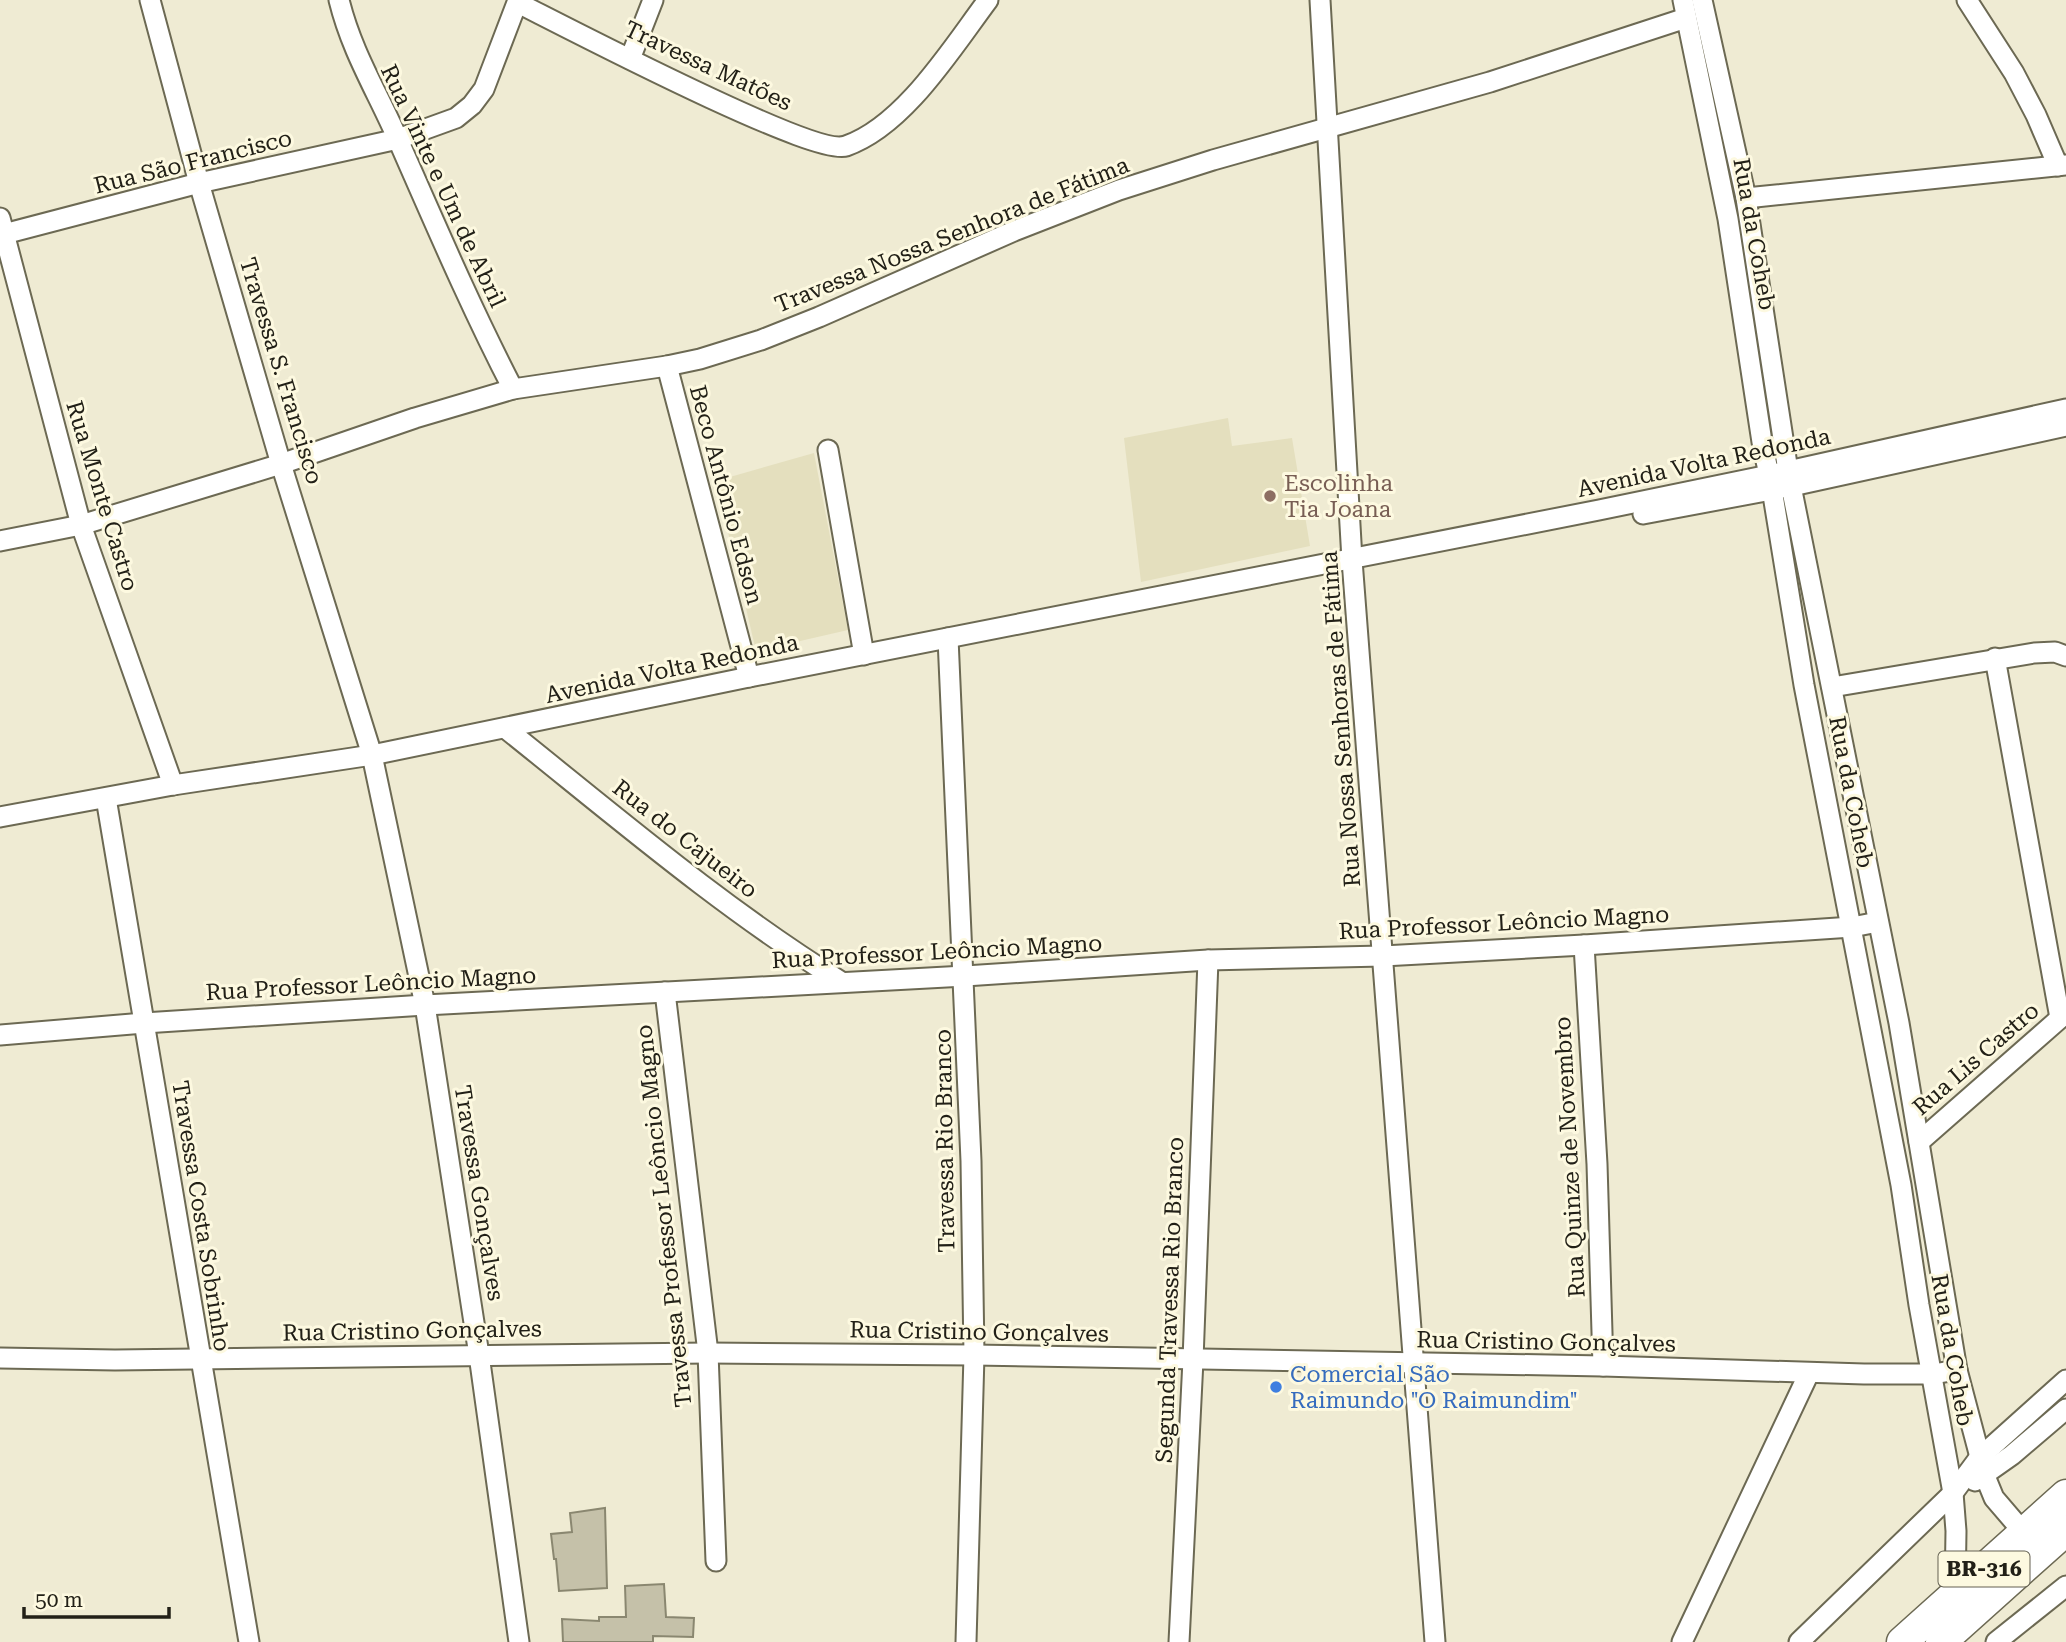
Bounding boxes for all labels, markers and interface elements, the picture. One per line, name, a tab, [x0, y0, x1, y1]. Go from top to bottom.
street label: Travessa Matões	[620, 15, 796, 117]
street label: Rua Vinte e Um de Abril	[375, 60, 511, 312]
street label: Rua São Francisco	[91, 124, 295, 200]
street label: Travessa Nossa Senhora de Fátima	[771, 151, 1134, 319]
street label: Rua da Coheb	[1727, 156, 1781, 312]
street label: Travessa S. Francisco	[234, 254, 328, 488]
street label: Beco Antônio Edson	[684, 382, 768, 608]
street label: Rua Monte Castro	[60, 398, 144, 594]
street label: Avenida Volta Redonda	[1575, 423, 1834, 503]
place label: Escolinha Tia Joana	[1284, 470, 1394, 523]
marker: Escolinha Tia Joana	[1262, 488, 1278, 504]
street label: Rua Nossa Senhoras de Fátima	[1316, 549, 1366, 888]
street label: Avenida Volta Redonda	[543, 629, 802, 709]
street label: Rua da Coheb	[1823, 714, 1879, 870]
street label: Rua do Cajueiro	[607, 774, 763, 904]
street label: Rua Professor Leôncio Magno	[1338, 901, 1670, 945]
street label: Rua Professor Leôncio Magno	[771, 930, 1103, 974]
street label: Rua Professor Leôncio Magno	[205, 962, 537, 1006]
street label: Rua Lis Castro	[1907, 997, 2045, 1121]
street label: Rua Quinze de Novembro	[1549, 1016, 1591, 1298]
street label: Travessa Professor Leôncio Magno	[630, 1023, 698, 1409]
street label: Travessa Rio Branco	[930, 1029, 960, 1253]
street label: Travessa Costa Sobrinho	[166, 1079, 236, 1353]
street label: Travessa Gonçalves	[449, 1083, 509, 1303]
street label: Segunda Travessa Rio Branco	[1151, 1136, 1189, 1464]
street label: Rua da Coheb	[1925, 1272, 1979, 1428]
street label: Rua Cristino Gonçalves	[282, 1315, 542, 1347]
street label: Rua Cristino Gonçalves	[849, 1316, 1109, 1348]
street label: Rua Cristino Gonçalves	[1416, 1326, 1676, 1358]
place label: Comercial São Raimundo "O Raimundim"	[1290, 1361, 1578, 1414]
marker: Comercial São Raimundo "O Raimundim"	[1268, 1379, 1284, 1395]
road number: BR-316	[1938, 1552, 2030, 1586]
scale bar	[24, 1576, 170, 1620]
text: 50 m	[35, 1588, 83, 1612]

